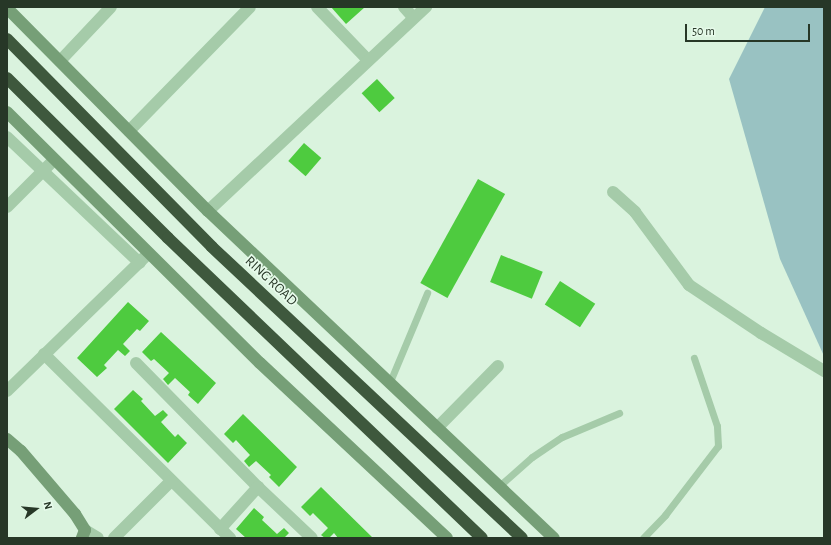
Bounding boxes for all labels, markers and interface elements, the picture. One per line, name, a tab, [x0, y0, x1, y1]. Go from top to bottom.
scale bar	[687, 16, 812, 42]
text: 50 m	[692, 25, 715, 37]
street label: RING ROAD	[241, 253, 301, 309]
north arrow	[16, 489, 56, 529]
text: N	[42, 500, 54, 511]

